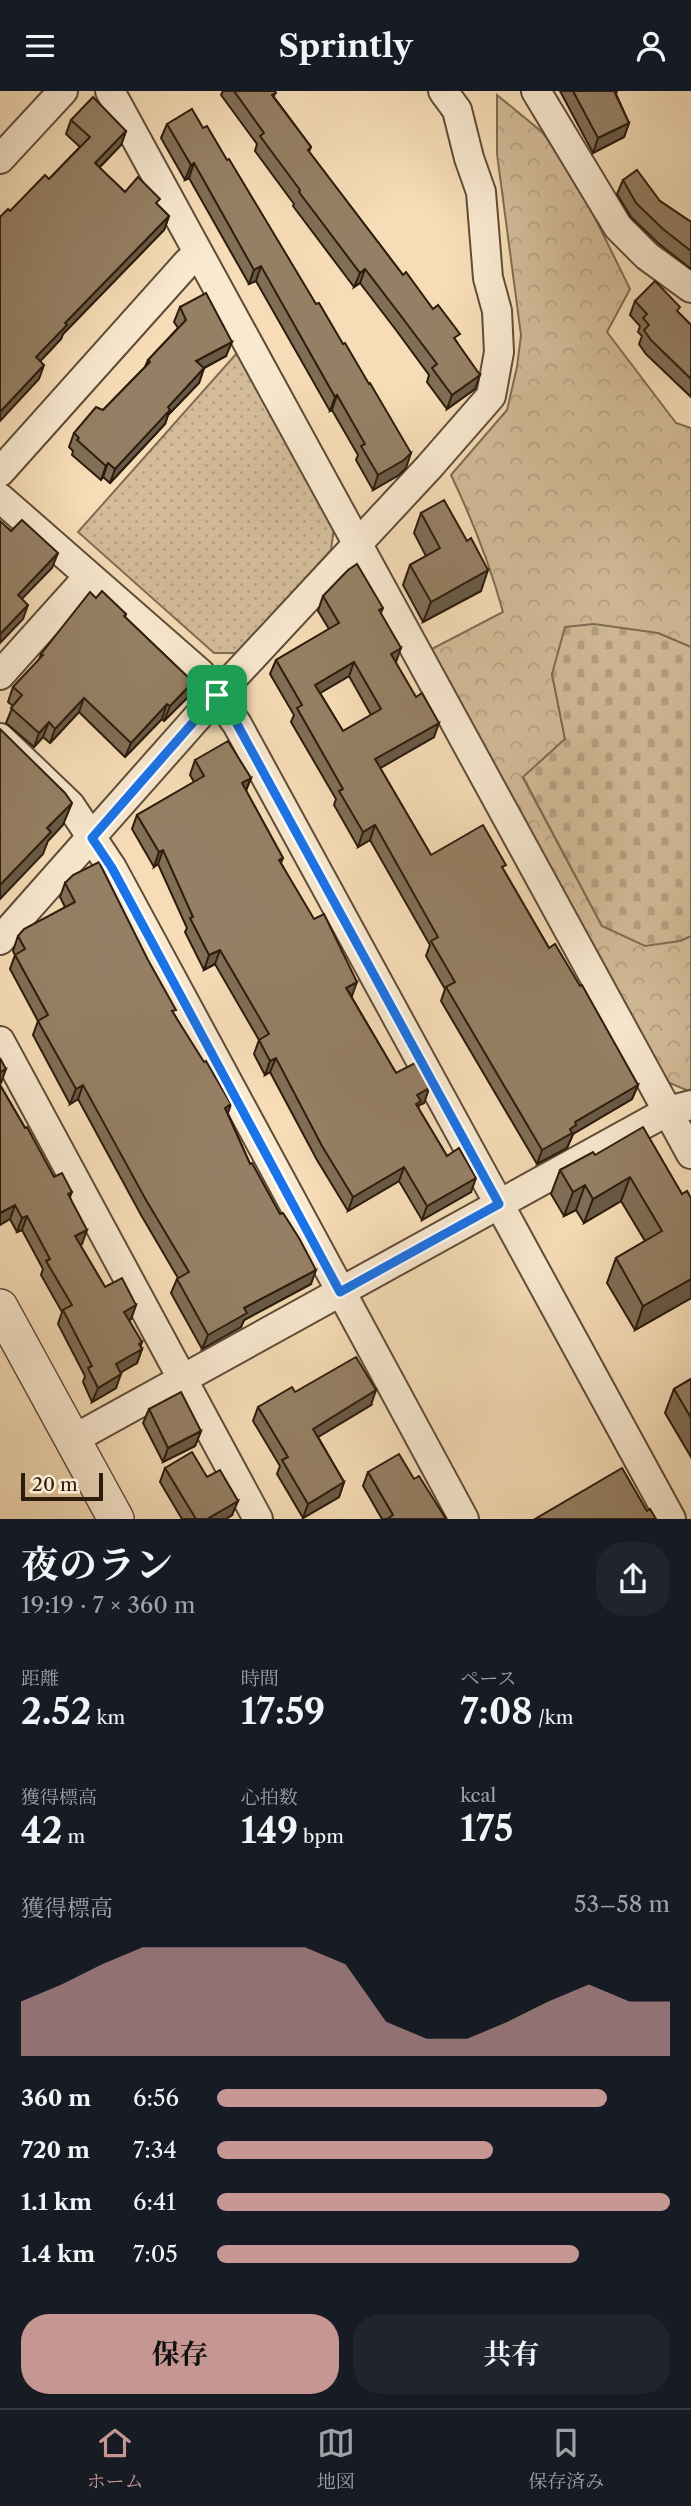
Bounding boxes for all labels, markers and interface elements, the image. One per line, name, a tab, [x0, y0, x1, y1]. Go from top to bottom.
text: Sprintly	[278, 26, 413, 65]
icon: menu	[21, 27, 59, 65]
icon: person	[632, 27, 670, 65]
pin	[187, 665, 247, 725]
icon: arrive	[198, 676, 236, 714]
scale bar	[21, 1470, 103, 1502]
text: 20 m	[32, 1473, 78, 1496]
text: 夜のラン	[21, 1541, 173, 1588]
button: share	[596, 1542, 670, 1616]
text: 19:19 · 7 × 360 m	[21, 1591, 195, 1619]
text: 距離	[21, 1667, 59, 1690]
text: 時間	[241, 1667, 279, 1690]
text: ペース	[460, 1667, 516, 1690]
text: 2.52	[21, 1690, 91, 1733]
text: 17:59	[241, 1690, 325, 1733]
text: 7:08	[460, 1690, 533, 1733]
text: km	[91, 1706, 125, 1729]
text: /km	[533, 1706, 573, 1729]
text: kcal	[460, 1784, 496, 1807]
text: 獲得標高	[21, 1786, 97, 1809]
text: 心拍数	[241, 1786, 298, 1809]
text: 175	[460, 1807, 513, 1850]
text: 42	[21, 1809, 62, 1852]
text: 149	[241, 1809, 298, 1852]
text: m	[62, 1825, 85, 1848]
text: bpm	[298, 1825, 344, 1848]
text: 53–58 m	[574, 1890, 670, 1918]
text: 獲得標高	[21, 1894, 113, 1922]
text: 360 m	[21, 2084, 91, 2112]
text: 6:56	[133, 2084, 179, 2112]
text: 720 m	[21, 2136, 90, 2164]
text: 7:34	[133, 2136, 177, 2164]
text: 1.1 km	[21, 2188, 92, 2216]
text: 6:41	[133, 2188, 176, 2216]
text: 1.4 km	[21, 2240, 95, 2268]
text: 7:05	[133, 2240, 178, 2268]
button: 保存	[21, 2314, 339, 2394]
button: 共有	[353, 2314, 670, 2394]
tab: ホーム	[87, 2424, 144, 2493]
tab: 地図	[317, 2424, 355, 2493]
tab: 保存済み	[528, 2424, 604, 2493]

